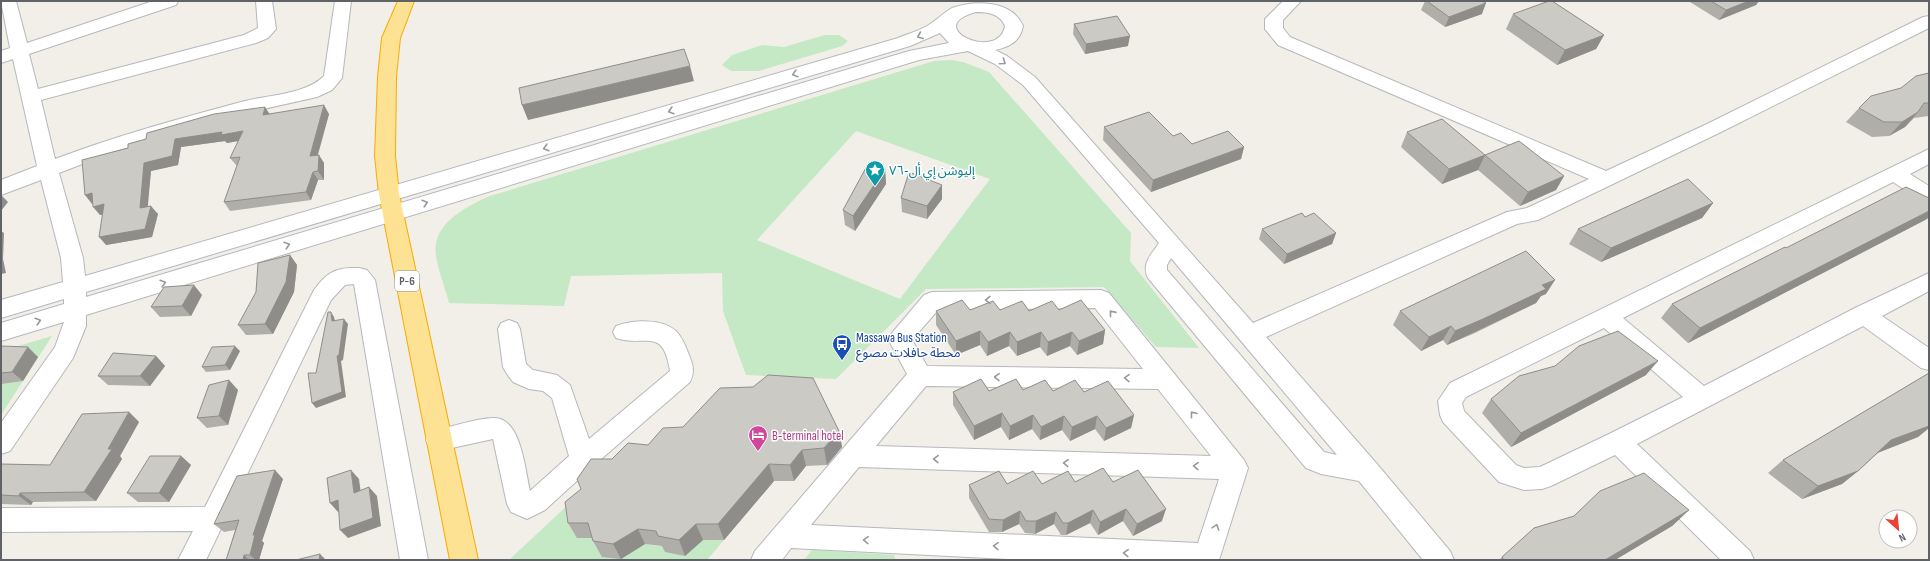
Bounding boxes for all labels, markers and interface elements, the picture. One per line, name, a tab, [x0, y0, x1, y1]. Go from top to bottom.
one-way arrow	[916, 31, 923, 39]
one-way arrow	[999, 58, 1006, 65]
one-way arrow	[792, 69, 799, 78]
one-way arrow	[667, 106, 674, 115]
one-way arrow	[543, 143, 550, 152]
place icon: إليوشن إي أل-٧٦	[864, 159, 886, 187]
place label: إليوشن إي أل-٧٦	[889, 162, 975, 181]
one-way arrow	[421, 199, 428, 208]
one-way arrow	[283, 241, 290, 250]
road number: P-6	[395, 271, 419, 291]
one-way arrow	[159, 279, 166, 288]
one-way arrow	[985, 296, 991, 304]
one-way arrow	[1109, 310, 1116, 317]
one-way arrow	[35, 317, 42, 326]
place label: Massawa Bus Station محطة حافلات مصوع	[856, 330, 961, 363]
bus stop icon: Massawa Bus Station محطة حافلات مصوع	[831, 333, 853, 361]
one-way arrow	[994, 373, 1000, 381]
one-way arrow	[1124, 374, 1130, 382]
one-way arrow	[1191, 412, 1198, 419]
hotel icon: B-terminal hotel	[747, 424, 769, 452]
place label: B-terminal hotel	[772, 428, 844, 444]
one-way arrow	[933, 454, 939, 463]
one-way arrow	[1063, 458, 1069, 467]
one-way arrow	[1193, 462, 1199, 471]
north arrow	[1878, 509, 1918, 549]
one-way arrow	[1211, 524, 1220, 531]
text: N	[1897, 530, 1908, 545]
one-way arrow	[863, 536, 869, 544]
one-way arrow	[993, 542, 999, 551]
one-way arrow	[1123, 548, 1129, 557]

